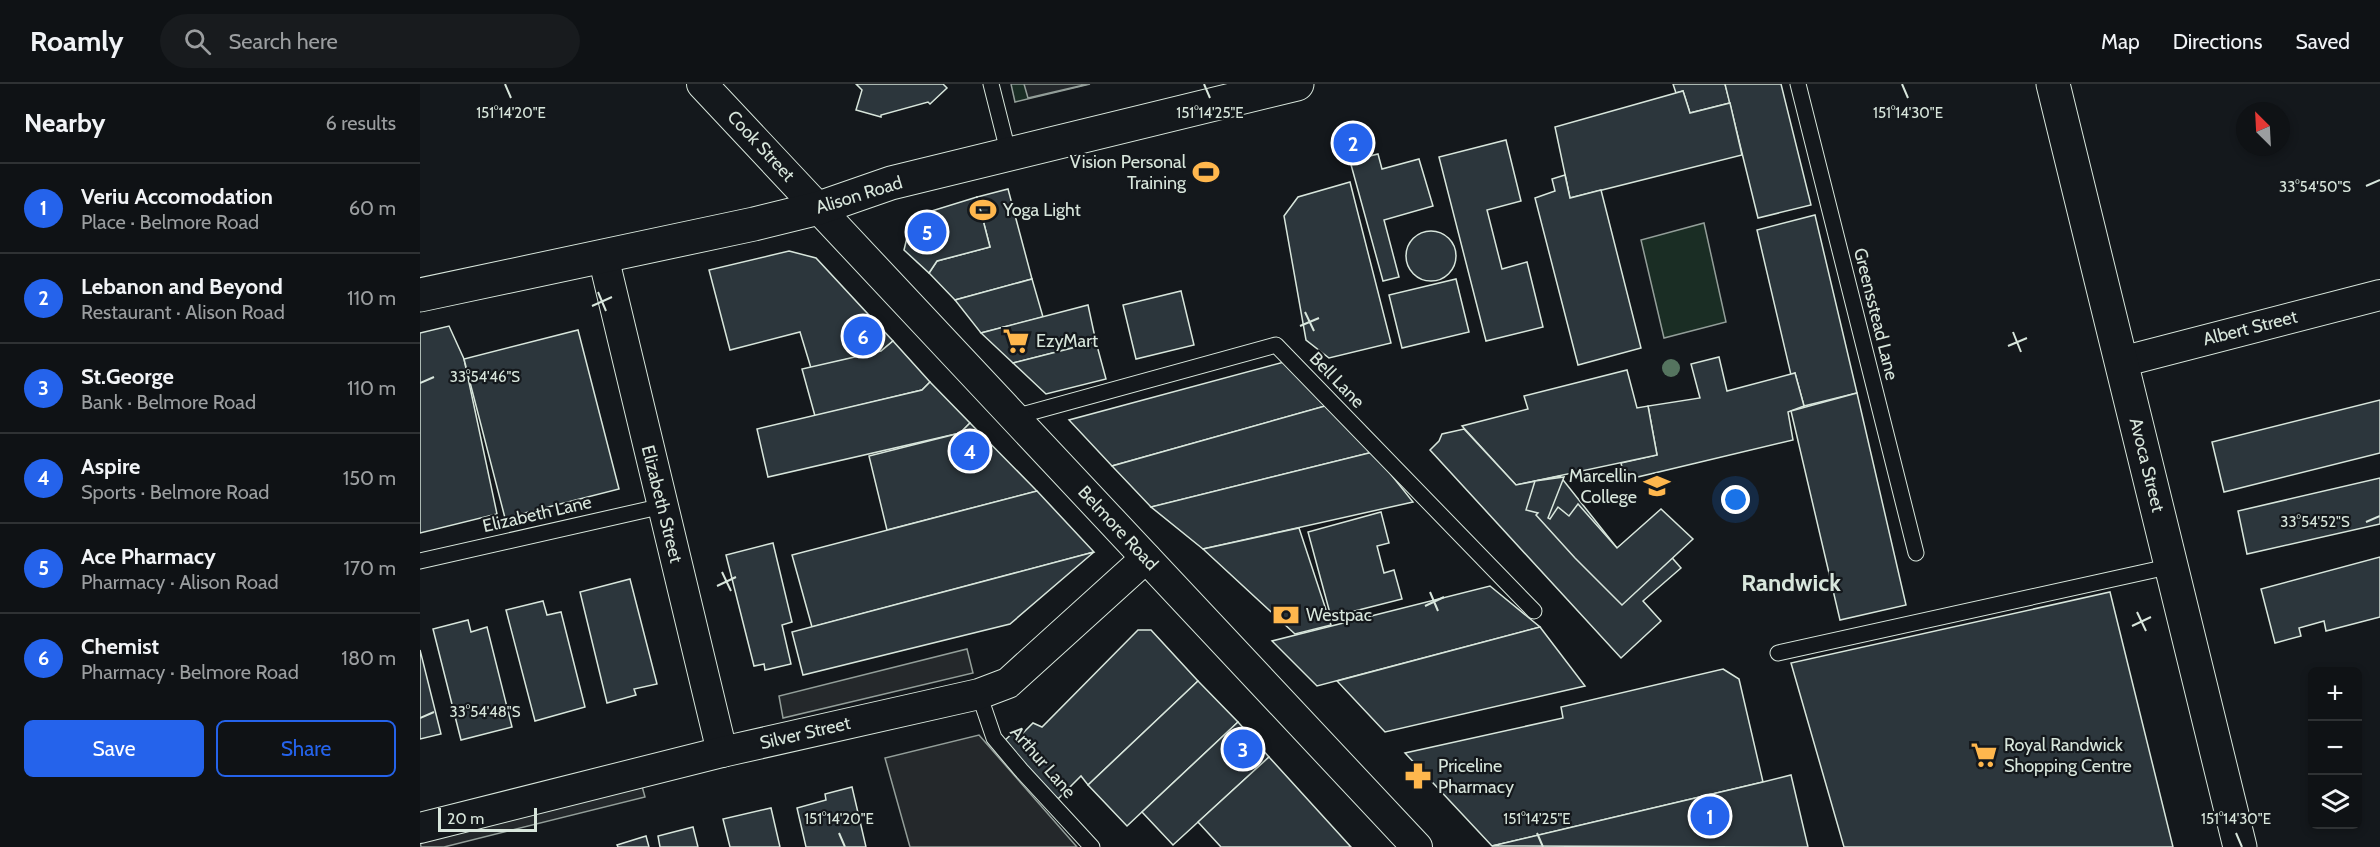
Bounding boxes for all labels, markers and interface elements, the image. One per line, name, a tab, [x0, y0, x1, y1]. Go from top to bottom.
search box	[160, 14, 580, 68]
text: Roamly	[30, 24, 124, 58]
icon: search	[181, 25, 214, 58]
text: Search here	[229, 28, 338, 55]
text: Map	[2101, 29, 2140, 54]
text: Directions	[2173, 29, 2262, 54]
text: Saved	[2295, 29, 2350, 54]
north arrow	[2236, 102, 2290, 156]
text: 151°14'20"E	[476, 104, 546, 122]
text: 151°14'25"E	[1176, 104, 1244, 122]
text: 151°14'30"E	[1873, 104, 1943, 122]
street label: Cook Street	[723, 106, 799, 186]
text: Nearby	[24, 107, 105, 139]
text: 6 results	[325, 111, 396, 135]
pin: 2	[1334, 120, 1372, 166]
place label: Vision Personal Training	[1070, 151, 1187, 194]
sports icon: Vision Personal Training	[1191, 157, 1221, 187]
street label: Alison Road	[813, 171, 905, 219]
text: 33°54'50"S	[2279, 178, 2351, 196]
text: Veriu Accomodation	[81, 183, 273, 210]
sports icon: Yoga Light	[968, 195, 998, 225]
text: 1	[40, 196, 47, 220]
text: 60 m	[349, 196, 396, 220]
place label: Yoga Light	[1002, 199, 1081, 221]
text: Place · Belmore Road	[81, 210, 259, 234]
pin: 5	[908, 210, 946, 254]
street label: Greensstead Lane	[1849, 246, 1903, 382]
text: Lebanon and Beyond	[81, 273, 283, 300]
text: 2	[38, 286, 49, 310]
text: 110 m	[347, 286, 396, 310]
text: Restaurant · Alison Road	[81, 300, 285, 324]
street label: Albert Street	[2201, 306, 2299, 350]
pin: 6	[844, 314, 882, 358]
supermarket icon: EzyMart	[1001, 326, 1031, 356]
place label: EzyMart	[1036, 330, 1098, 352]
street label: Bell Lane	[1305, 347, 1369, 413]
text: St.George	[81, 363, 174, 390]
text: 33°54'46"S	[450, 368, 520, 386]
text: 3	[38, 376, 49, 400]
text: 110 m	[347, 376, 396, 400]
text: Bank · Belmore Road	[81, 390, 256, 414]
street label: Avoca Street	[2125, 416, 2169, 514]
pin: 4	[950, 428, 990, 473]
street label: Elizabeth Street	[637, 443, 687, 565]
text: Aspire	[81, 453, 140, 480]
place label: Marcellin College	[1569, 465, 1637, 508]
text: 4	[37, 466, 50, 490]
text: 150 m	[343, 466, 396, 490]
school or university icon: Marcellin College	[1642, 471, 1672, 501]
text: Sports · Belmore Road	[81, 480, 269, 504]
street label: Belmore Road	[1073, 481, 1163, 575]
your location	[1721, 485, 1750, 514]
street label: Elizabeth Lane	[480, 491, 594, 537]
text: 33°54'52"S	[2280, 513, 2350, 531]
text: Ace Pharmacy	[81, 543, 216, 570]
text: 5	[38, 556, 49, 580]
text: 170 m	[344, 556, 396, 580]
district label: Randwick	[1741, 568, 1841, 597]
text: Pharmacy · Alison Road	[81, 570, 279, 594]
bank icon: Westpac	[1271, 600, 1301, 630]
place label: Westpac	[1306, 604, 1372, 626]
text: Chemist	[81, 633, 159, 660]
text: 6	[38, 646, 49, 670]
text: 180 m	[341, 646, 396, 670]
text: Pharmacy · Belmore Road	[81, 660, 299, 684]
map controls	[2308, 667, 2362, 829]
button: +	[2308, 667, 2362, 721]
text: 33°54'48"S	[450, 703, 521, 721]
street label: Silver Street	[758, 712, 852, 754]
button: Save	[24, 720, 204, 777]
button: Share	[216, 720, 396, 777]
street label: Arthur Lane	[1006, 721, 1080, 803]
button: −	[2308, 721, 2362, 775]
pin: 3	[1224, 726, 1262, 772]
place label: Royal Randwick Shopping Centre	[2004, 734, 2132, 777]
supermarket icon: Royal Randwick Shopping Centre	[1969, 740, 1999, 770]
place label: Priceline Pharmacy	[1438, 755, 1514, 798]
pharmacy icon: Priceline Pharmacy	[1403, 761, 1433, 791]
button: layers	[2308, 775, 2362, 829]
pin: 1	[1690, 794, 1730, 838]
scale bar	[438, 805, 537, 832]
text: 20 m	[447, 809, 484, 828]
text: 151°14'20"E	[804, 810, 874, 828]
text: 151°14'25"E	[1503, 810, 1571, 828]
text: 151°14'30"E	[2201, 810, 2271, 828]

